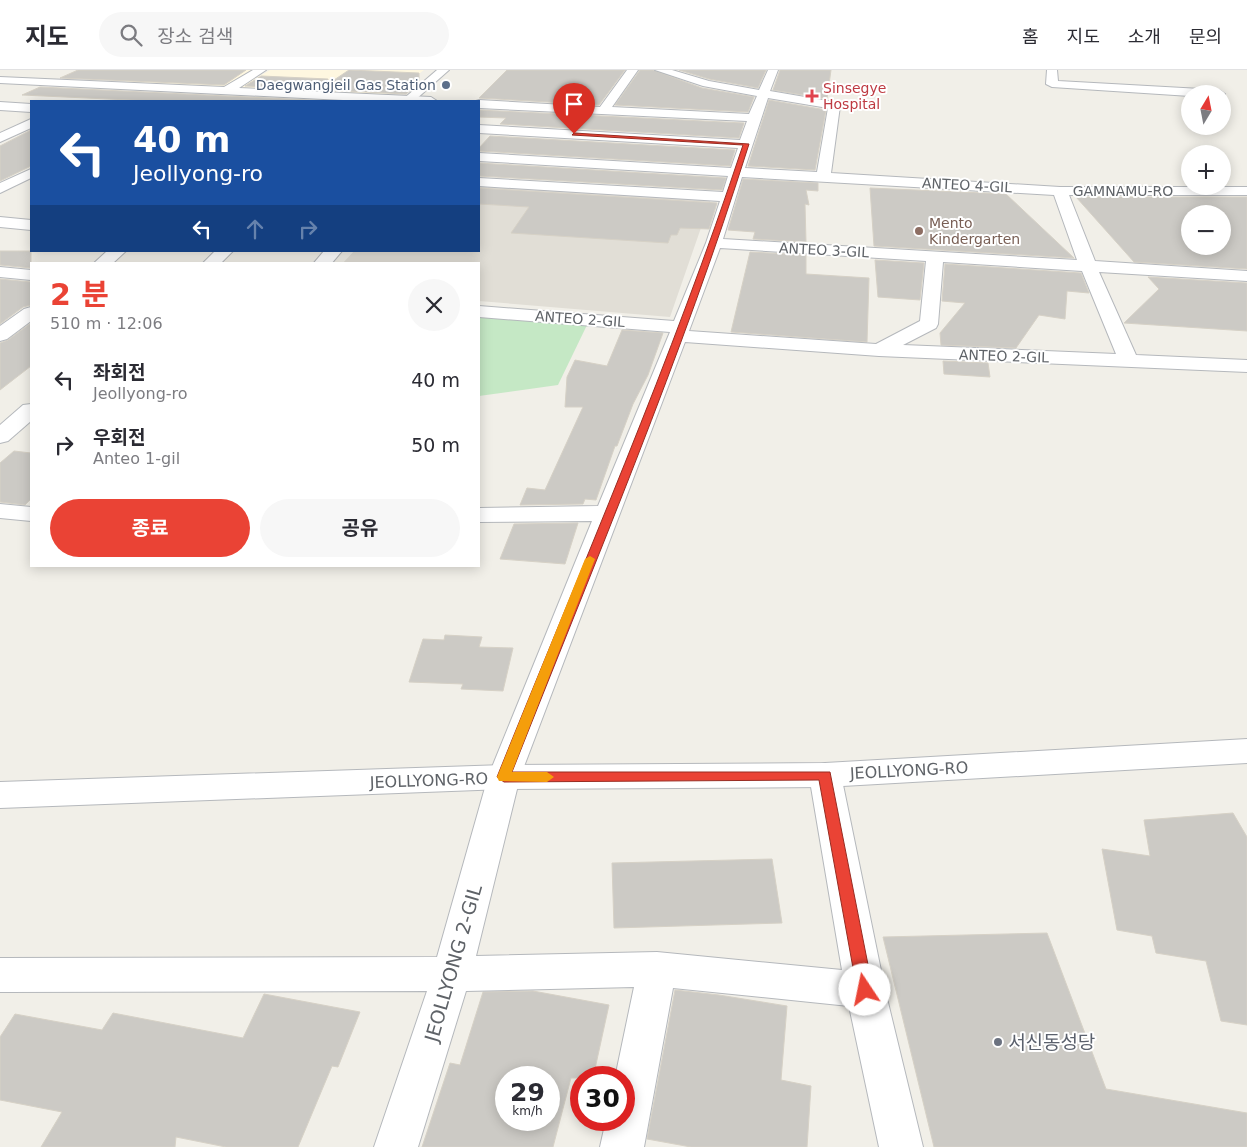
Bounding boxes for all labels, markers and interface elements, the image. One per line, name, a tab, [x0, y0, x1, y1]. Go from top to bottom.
search box	[99, 12, 449, 57]
icon: search	[117, 21, 145, 49]
text: 지도	[25, 23, 69, 51]
text: 장소 검색	[157, 25, 233, 47]
text: 홈	[1022, 26, 1039, 47]
text: 지도	[1067, 26, 1100, 47]
text: 소개	[1128, 26, 1161, 47]
text: 문의	[1189, 26, 1222, 47]
place label: Daegwangjeil Gas Station	[256, 77, 436, 93]
marker: Daegwangjeil Gas Station	[440, 79, 452, 91]
place label: Sinsegye Hospital	[823, 80, 886, 112]
pin	[553, 83, 595, 134]
north arrow	[1181, 85, 1231, 135]
map controls	[1181, 85, 1231, 255]
marker: Sinsegye Hospital	[805, 89, 819, 103]
icon: arrive	[560, 90, 588, 118]
icon: left	[50, 120, 115, 185]
text: 40 m	[133, 120, 230, 160]
button: +	[1181, 145, 1231, 195]
text: Jeollyong-ro	[133, 161, 263, 186]
street label: ANTEO 4-GIL	[922, 175, 1013, 195]
street label: GAMNAMU-RO	[1073, 183, 1173, 199]
button: −	[1181, 205, 1231, 255]
icon: left	[188, 215, 216, 243]
icon: ahead	[241, 215, 269, 243]
icon: right	[294, 215, 322, 243]
place label: Mento Kindergarten	[929, 215, 1020, 247]
marker: Mento Kindergarten	[913, 225, 925, 237]
street label: ANTEO 3-GIL	[779, 240, 870, 260]
text: 2 분	[50, 277, 109, 312]
button: close	[408, 279, 460, 331]
street label: ANTEO 2-GIL	[534, 308, 626, 330]
text: 510 m · 12:06	[50, 314, 163, 333]
street label: ANTEO 2-GIL	[959, 346, 1050, 366]
text: 좌회전	[93, 361, 145, 383]
icon: left	[50, 366, 78, 394]
text: 40 m	[411, 369, 460, 391]
text: Jeollyong-ro	[93, 384, 188, 403]
text: 우회전	[93, 426, 145, 448]
icon: right	[50, 431, 78, 459]
text: 50 m	[411, 434, 460, 456]
text: Anteo 1-gil	[93, 449, 180, 468]
button: 종료	[50, 499, 250, 557]
button: 공유	[260, 499, 460, 557]
street label: JEOLLYONG-RO	[848, 758, 969, 783]
street label: JEOLLYONG-RO	[368, 769, 489, 792]
street label: JEOLLYONG 2-GIL	[420, 882, 486, 1045]
position arrow	[838, 963, 890, 1015]
place label: 서신동성당	[1008, 1031, 1095, 1053]
marker: 서신동성당	[992, 1036, 1004, 1048]
speed limit sign: 30	[570, 1066, 635, 1131]
text: 29	[510, 1078, 545, 1107]
text: km/h	[512, 1104, 543, 1118]

